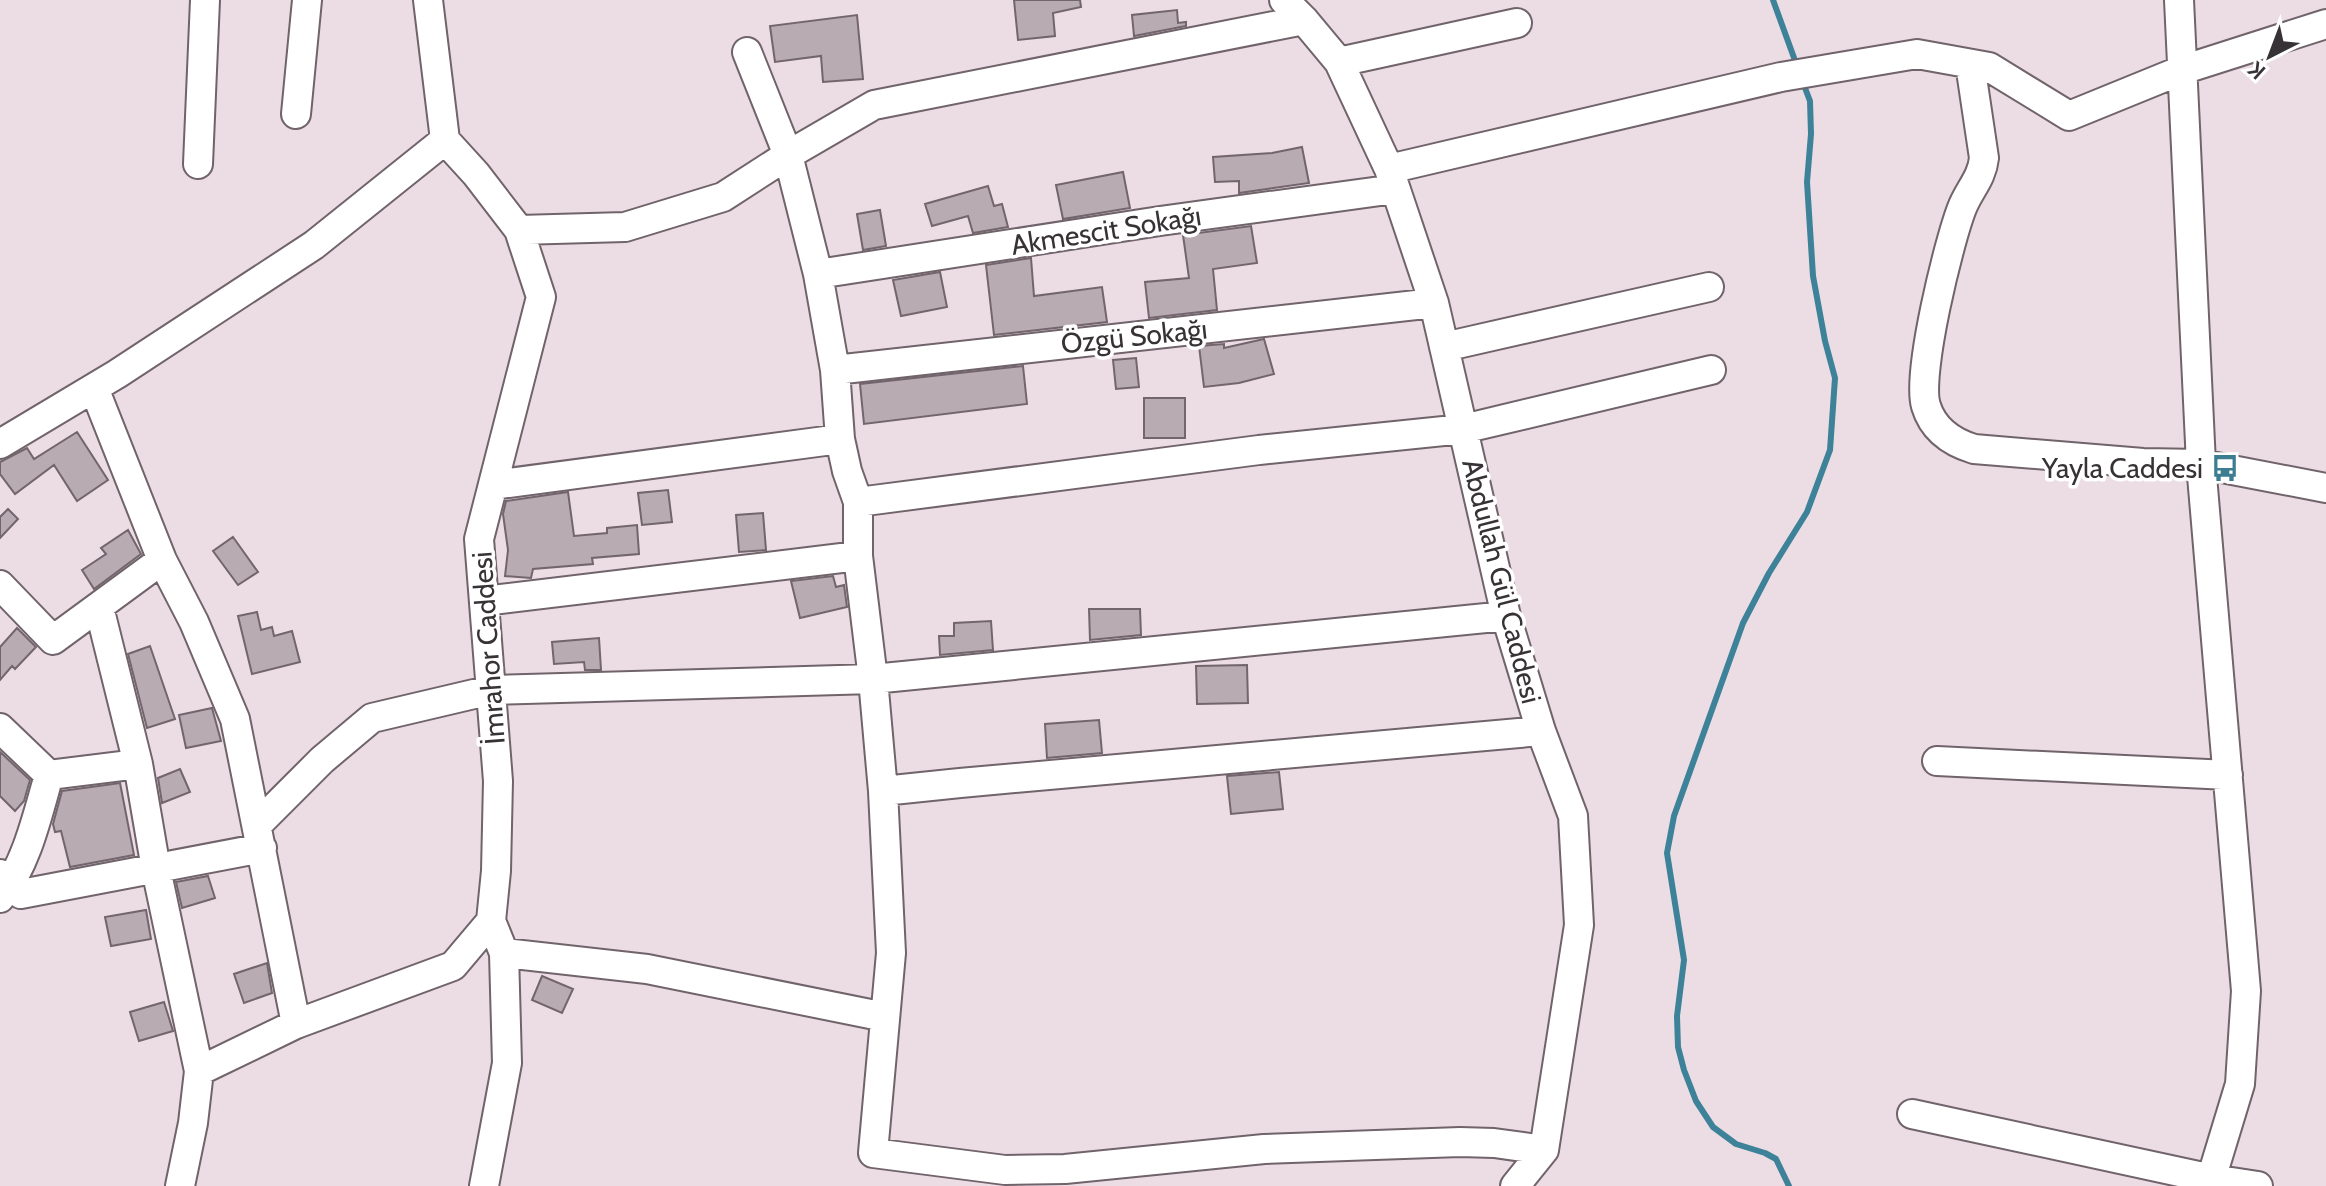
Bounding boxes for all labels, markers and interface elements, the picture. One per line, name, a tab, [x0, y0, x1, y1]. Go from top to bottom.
north arrow	[2230, 16, 2310, 96]
text: K	[2243, 56, 2271, 85]
street label: Akmescit Sokağı	[1008, 198, 1204, 262]
street label: Özgü Sokağı	[1059, 311, 1209, 361]
place label: Yayla Caddesi	[2041, 451, 2203, 485]
bus stop icon: Yayla Caddesi	[2210, 453, 2240, 483]
street label: Abdullah Gül Caddesi	[1455, 455, 1549, 707]
street label: İmrahor Caddesi	[464, 550, 512, 746]

